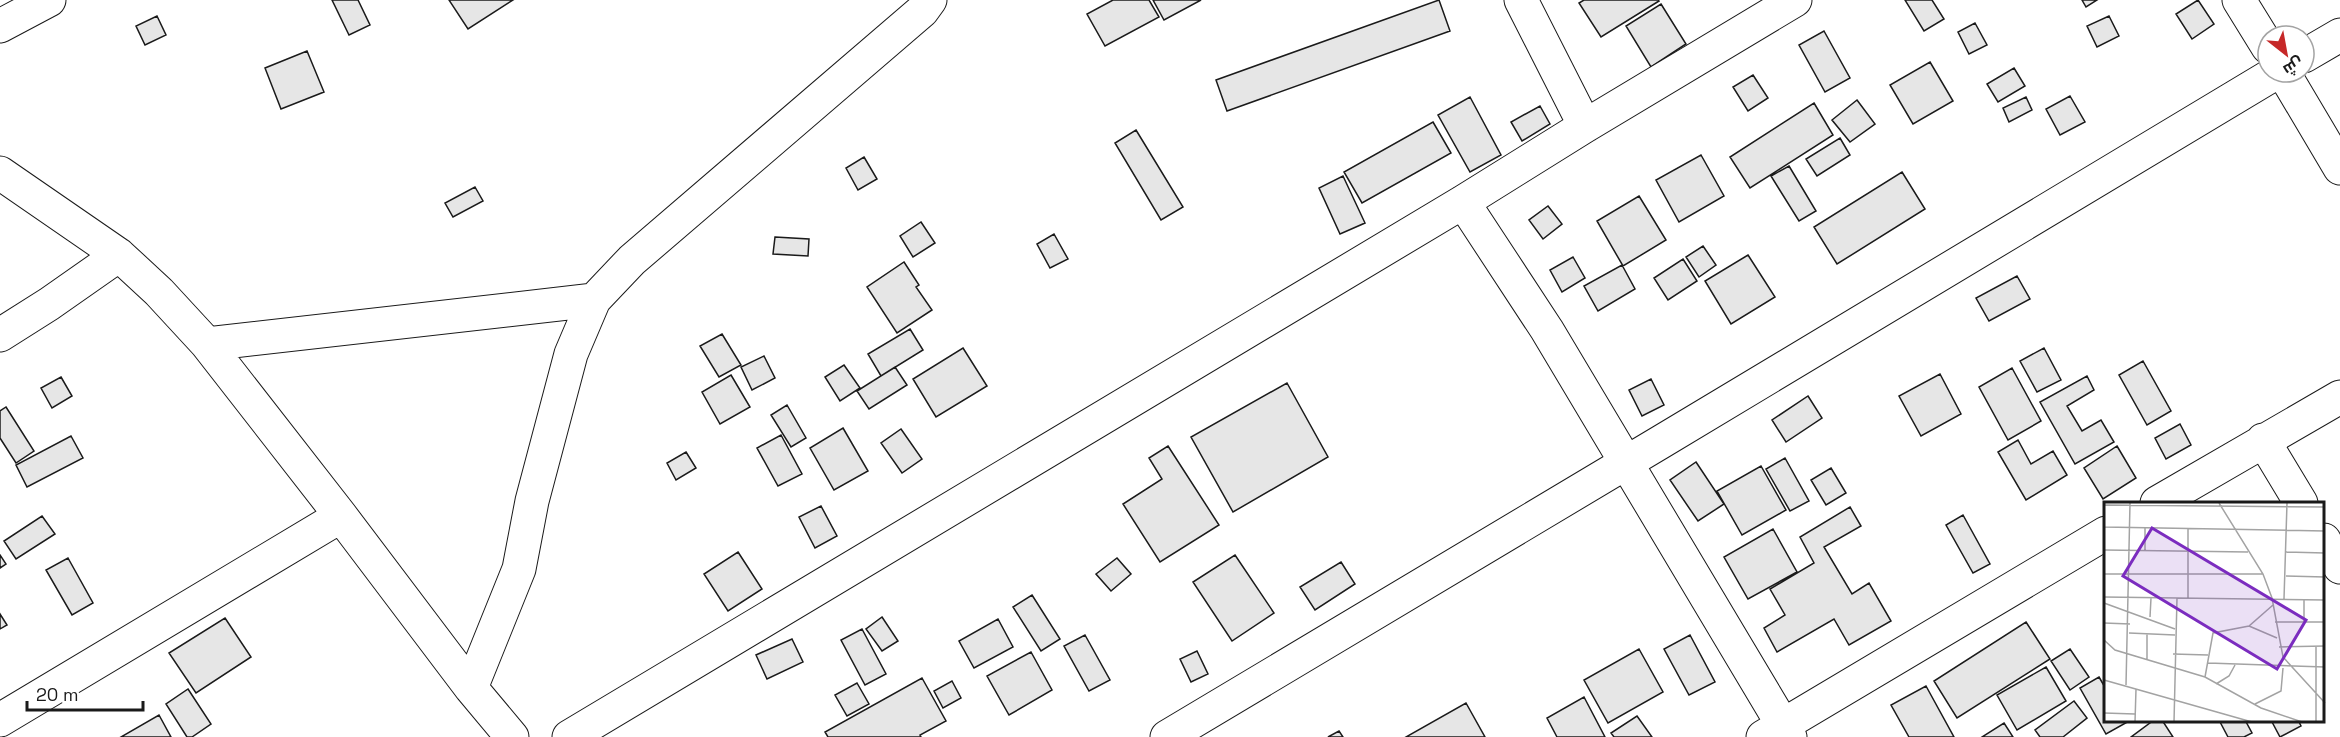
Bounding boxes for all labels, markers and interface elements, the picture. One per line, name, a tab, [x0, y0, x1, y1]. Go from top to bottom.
north arrow	[2256, 24, 2316, 84]
text: ش	[2279, 52, 2308, 81]
inset map	[2104, 502, 2325, 722]
scale bar	[27, 674, 142, 712]
text: 20 m	[36, 683, 79, 706]

